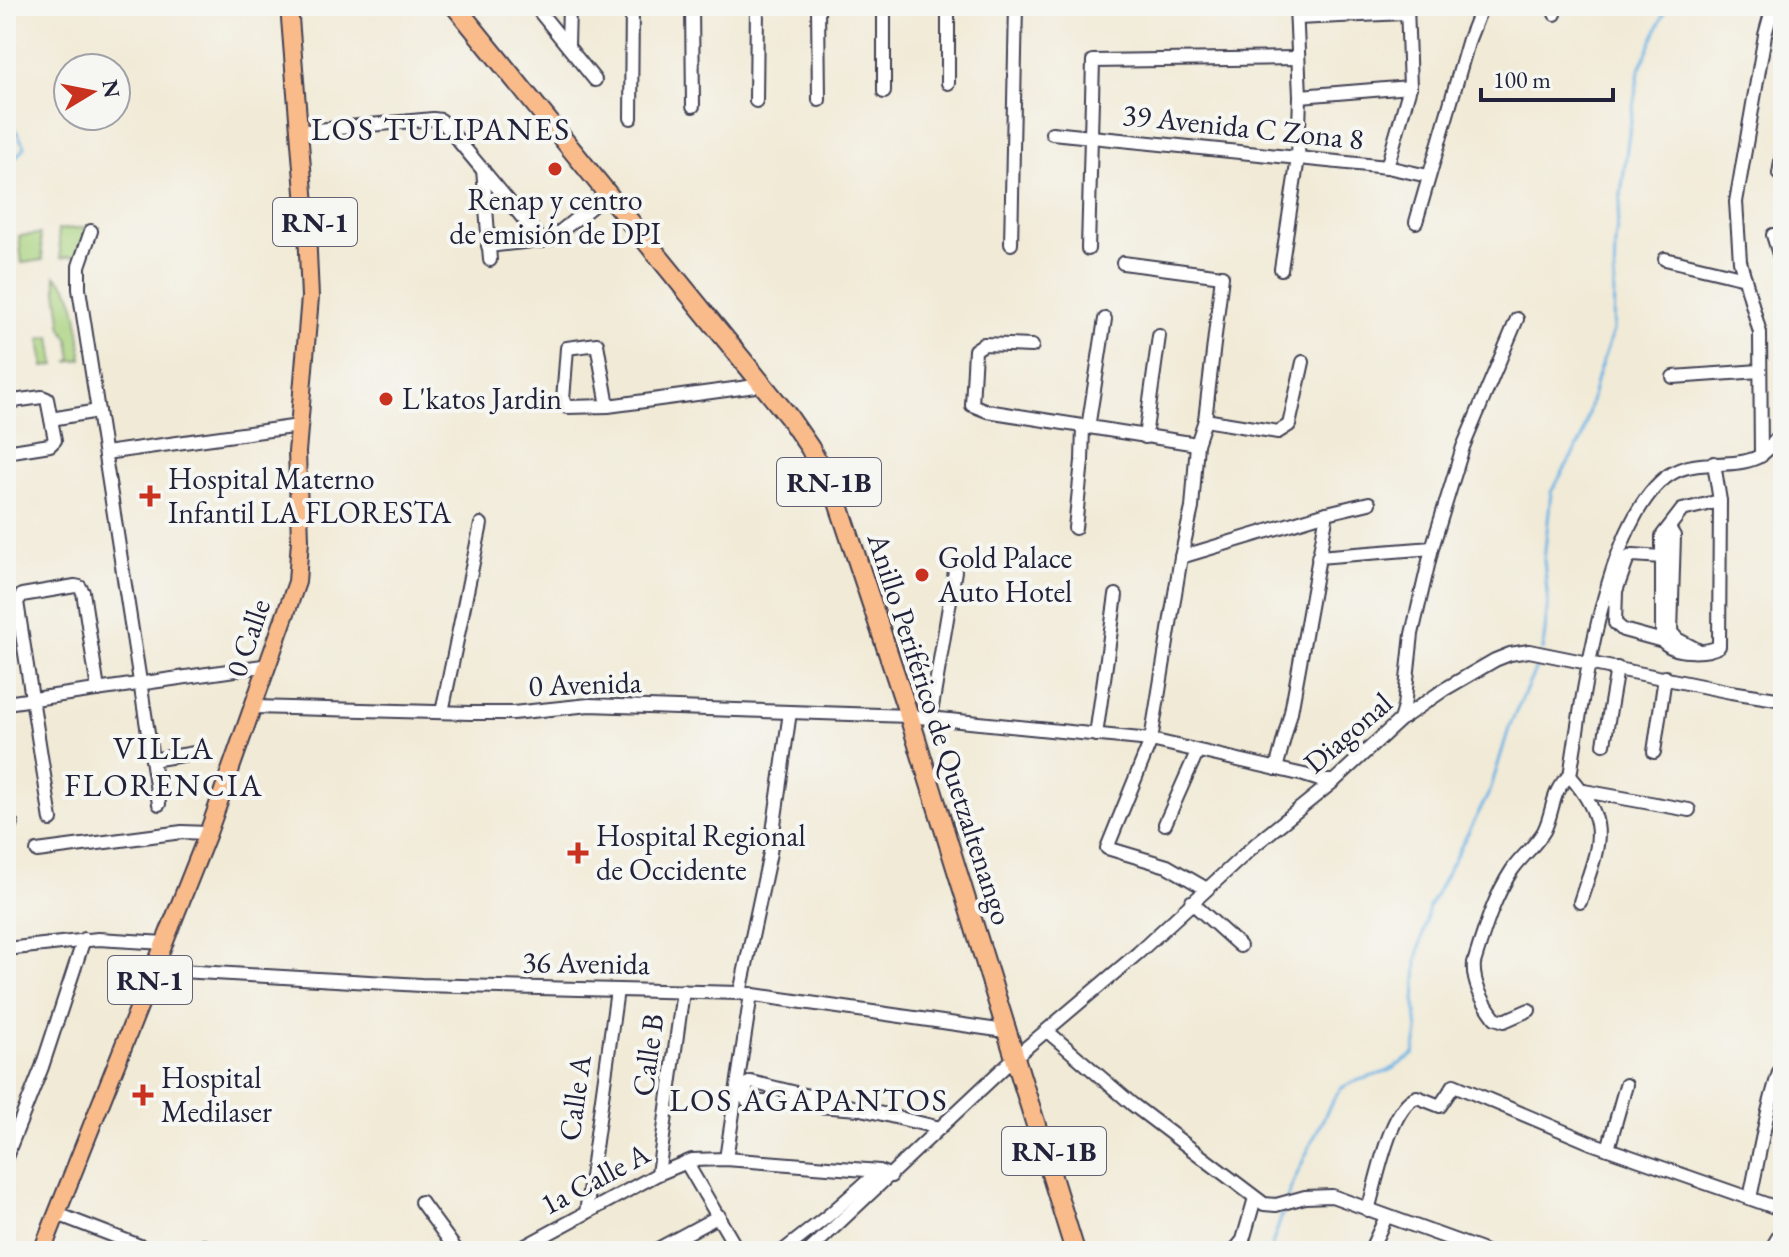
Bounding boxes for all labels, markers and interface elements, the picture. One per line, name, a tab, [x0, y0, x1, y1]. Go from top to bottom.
north arrow	[52, 52, 132, 132]
scale bar	[1481, 52, 1613, 102]
text: 100 m	[1493, 64, 1551, 95]
text: N	[95, 77, 127, 100]
street label: 39 Avenida C Zona 8	[1121, 94, 1366, 159]
district label: LOS TULIPANES	[311, 108, 571, 150]
marker: Renap y centro de emisión de DPI	[546, 160, 564, 178]
place label: Renap y centro de emisión de DPI	[449, 180, 661, 253]
road number: RN-1	[273, 198, 357, 246]
place label: L'katos Jardin	[402, 379, 562, 418]
marker: L'katos Jardin	[377, 390, 395, 408]
road number: RN-1B	[777, 458, 881, 506]
place label: Hospital Materno Infantil LA FLORESTA	[168, 459, 451, 532]
marker: Hospital Materno Infantil LA FLORESTA	[139, 485, 161, 507]
street label: Anillo Periférico de Quetzaltenango	[858, 527, 1022, 930]
place label: Gold Palace Auto Hotel	[937, 538, 1072, 611]
marker: Gold Palace Auto Hotel	[913, 566, 931, 584]
street label: 0 Calle	[216, 594, 279, 682]
street label: 0 Avenida	[528, 662, 642, 705]
street label: Diagonal	[1295, 684, 1400, 782]
district label: VILLA FLORENCIA	[64, 727, 264, 806]
place label: Hospital Regional de Occidente	[596, 816, 806, 889]
marker: Hospital Regional de Occidente	[567, 842, 589, 864]
street label: 36 Avenida	[522, 942, 650, 983]
road number: RN-1	[108, 956, 192, 1004]
street label: Calle B	[622, 1011, 673, 1099]
street label: Calle A	[549, 1052, 600, 1143]
place label: Hospital Medilaser	[161, 1058, 272, 1131]
district label: LOS AGAPANTOS	[669, 1079, 949, 1121]
marker: Hospital Medilaser	[132, 1084, 154, 1106]
road number: RN-1B	[1002, 1127, 1106, 1175]
street label: 1a Calle A	[533, 1133, 656, 1224]

